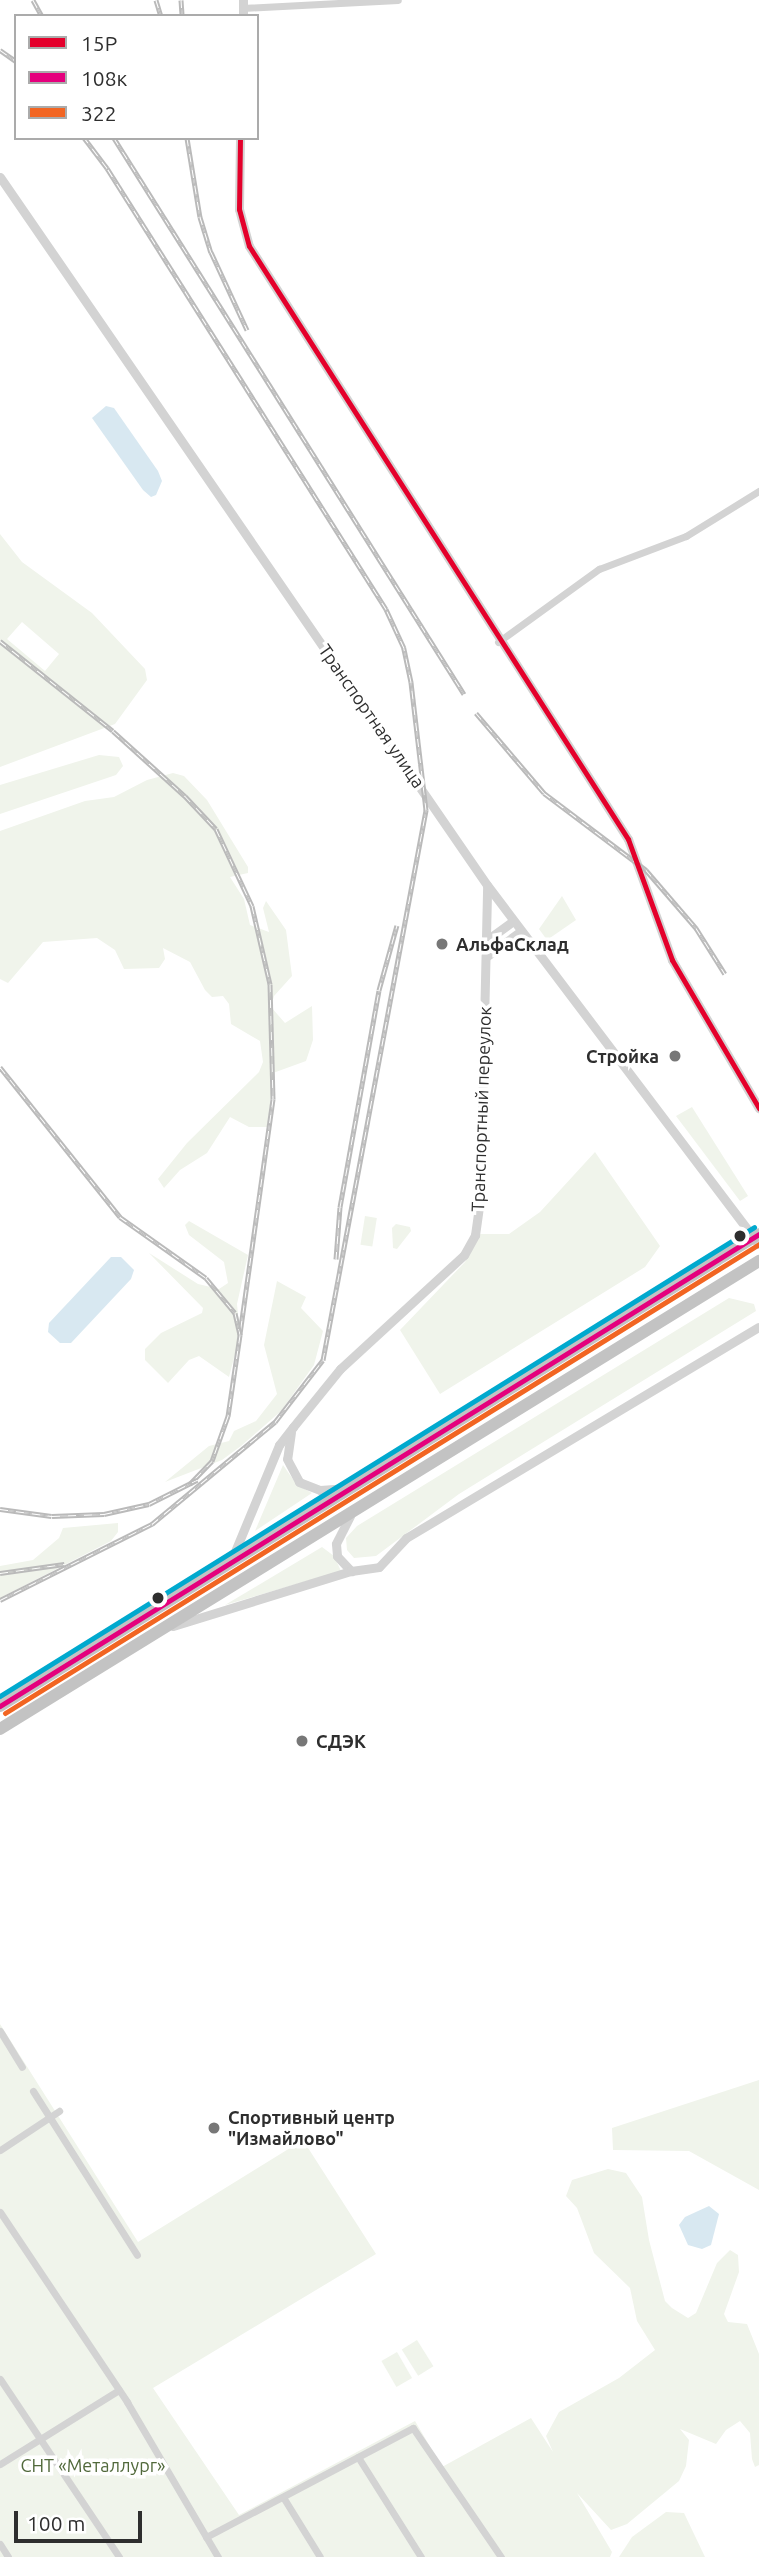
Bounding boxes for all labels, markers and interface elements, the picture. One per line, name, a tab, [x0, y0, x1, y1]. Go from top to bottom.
legend	[14, 14, 259, 140]
text: 15Р	[81, 31, 117, 55]
text: 108к	[81, 66, 127, 90]
text: 322	[81, 101, 117, 125]
street label: Транспортная улица	[314, 640, 430, 792]
place label: АльфаСклад	[456, 933, 569, 955]
marker: АльфаСклад	[434, 936, 450, 952]
street label: Транспортный переулок	[467, 1006, 495, 1212]
place label: Стройка	[586, 1045, 659, 1067]
marker: Стройка	[665, 1046, 685, 1066]
unlabelled marker	[733, 1229, 747, 1243]
unlabelled marker	[151, 1591, 165, 1605]
place label: СДЭК	[316, 1730, 366, 1752]
marker: СДЭК	[294, 1733, 310, 1749]
place label: Спортивный центр "Измайлово"	[228, 2107, 395, 2150]
marker: Спортивный центр "Измайлово"	[206, 2120, 222, 2136]
park label: СНТ «Металлург»	[21, 2454, 165, 2476]
scale bar	[18, 2498, 145, 2542]
text: 100 m	[27, 2511, 85, 2535]

